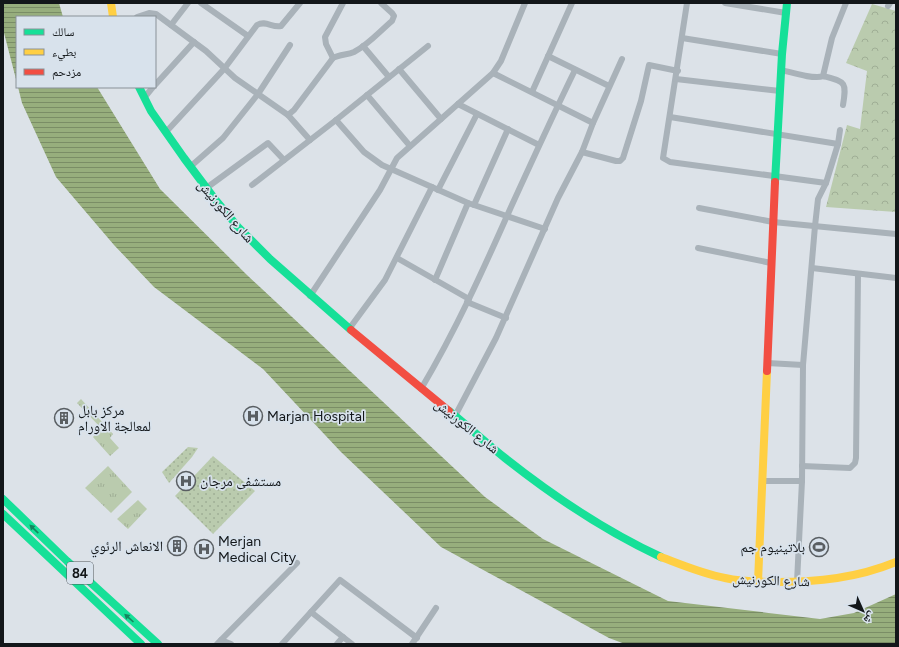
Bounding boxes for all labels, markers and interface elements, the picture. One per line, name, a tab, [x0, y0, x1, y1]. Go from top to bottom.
legend	[16, 16, 156, 88]
text: سالك	[52, 25, 74, 39]
text: بطيء	[52, 45, 76, 62]
text: مزدحم	[52, 65, 81, 80]
street label: شارع الكورنيش	[193, 176, 258, 247]
street label: شارع الكورنيش	[430, 395, 502, 458]
place label: مركز بابل لمعالجة الاورام	[78, 402, 151, 436]
hospital icon: Marjan Hospital	[242, 405, 264, 427]
building icon: مركز بابل لمعالجة الاورام	[53, 407, 75, 429]
place label: Marjan Hospital	[267, 408, 365, 425]
hospital icon: مستشفى مرجان	[175, 470, 197, 492]
place label: مستشفى مرجان	[200, 473, 281, 490]
one-way arrow	[29, 524, 39, 534]
place label: Merjan Medical City	[218, 533, 297, 566]
building icon: الانعاش الرئوي	[166, 535, 188, 557]
sports icon: بلاتينيوم جم	[808, 536, 830, 558]
place label: الانعاش الرئوي	[91, 538, 163, 558]
hospital icon: Merjan Medical City	[193, 538, 215, 560]
place label: بلاتينيوم جم	[740, 539, 805, 557]
road number: 84	[67, 562, 93, 584]
street label: شارع الكورنيش	[732, 571, 810, 591]
north arrow	[843, 591, 883, 631]
text: ش	[860, 608, 878, 627]
one-way arrow	[124, 613, 134, 623]

